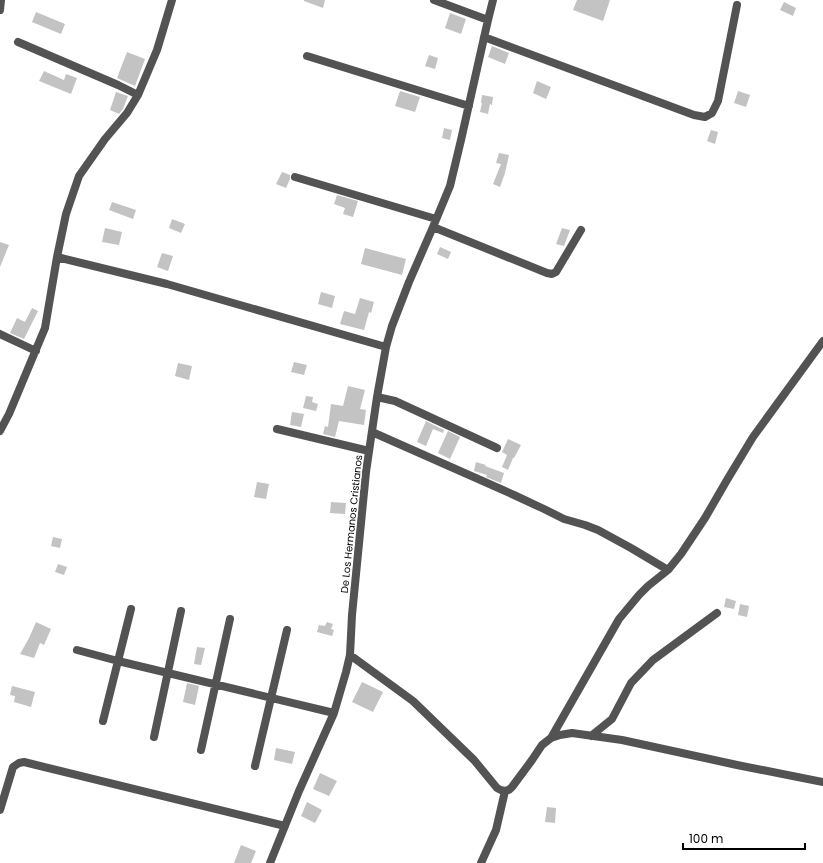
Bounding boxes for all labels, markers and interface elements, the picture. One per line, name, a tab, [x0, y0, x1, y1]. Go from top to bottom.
street label: De Los Hermanos Cristianos	[337, 454, 366, 594]
scale bar	[683, 825, 805, 851]
text: 100 m	[689, 830, 723, 847]

